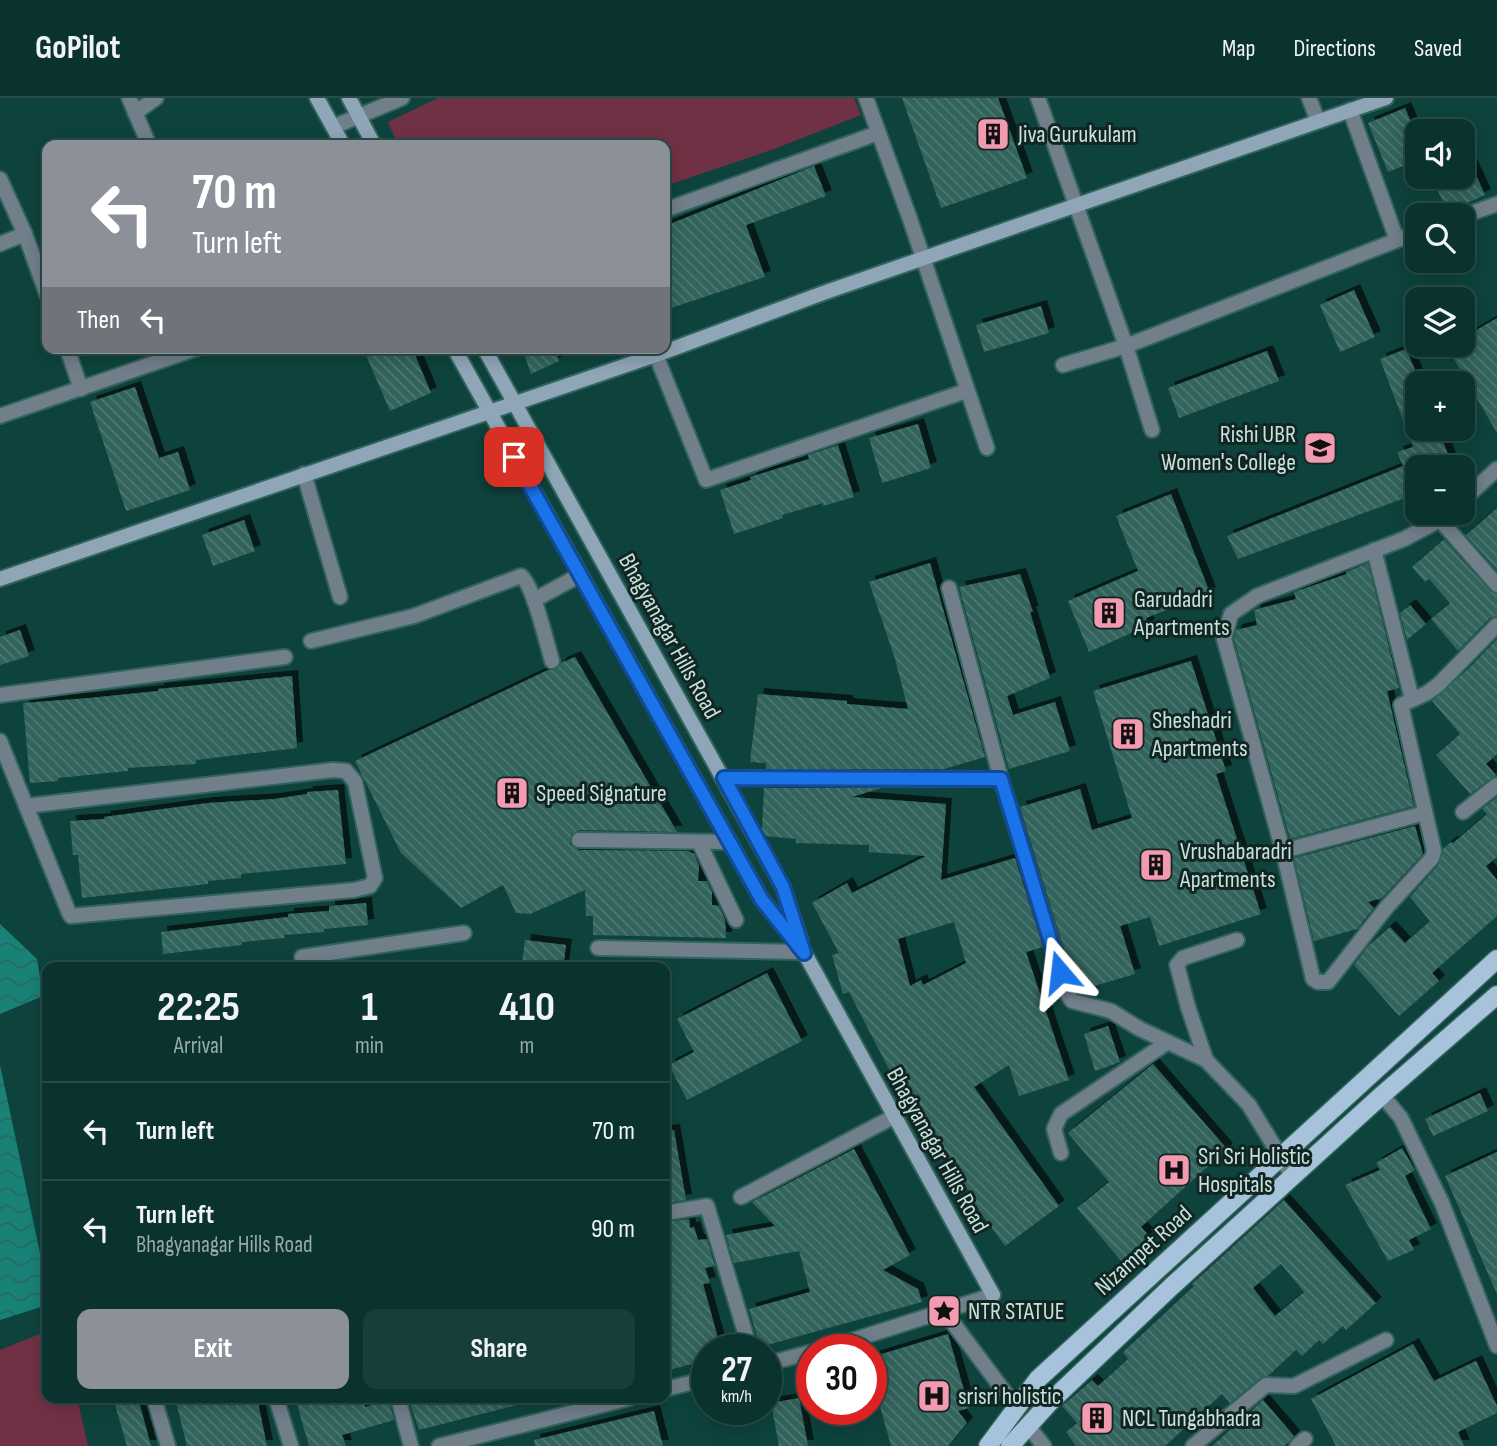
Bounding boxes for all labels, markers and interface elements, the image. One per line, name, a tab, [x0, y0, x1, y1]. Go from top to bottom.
text: GoPilot	[35, 28, 120, 68]
text: Map	[1222, 34, 1255, 63]
text: Directions	[1293, 34, 1376, 63]
text: Saved	[1414, 34, 1462, 63]
building icon: Jiva Gurukulam	[974, 115, 1012, 153]
map controls	[1405, 119, 1475, 525]
button: sound	[1405, 119, 1475, 189]
place label: Jiva Gurukulam	[1017, 120, 1137, 149]
text: 70 m	[192, 164, 277, 223]
icon: left	[77, 168, 168, 259]
button: search	[1405, 203, 1475, 273]
text: Turn left	[192, 224, 282, 263]
button: layers	[1405, 287, 1475, 357]
icon: left	[134, 301, 172, 339]
text: Then	[77, 305, 120, 336]
button: +	[1405, 371, 1475, 441]
place label: Rishi UBR Women's College	[1161, 420, 1296, 477]
pin	[484, 427, 544, 487]
school or university icon: Rishi UBR Women's College	[1301, 429, 1339, 467]
icon: arrive	[495, 438, 533, 476]
button: −	[1405, 455, 1475, 525]
street label: Bhagyanagar Hills Road	[612, 549, 727, 724]
place label: Garudadri Apartments	[1133, 585, 1230, 642]
building icon: Garudadri Apartments	[1090, 594, 1128, 632]
place label: Sheshadri Apartments	[1151, 706, 1248, 763]
building icon: Sheshadri Apartments	[1109, 715, 1147, 753]
building icon: Speed Signature	[493, 774, 531, 812]
place label: Speed Signature	[536, 779, 667, 808]
place label: Vrushabaradri Apartments	[1179, 837, 1292, 894]
building icon: Vrushabaradri Apartments	[1137, 846, 1175, 884]
position arrow	[1023, 935, 1097, 1009]
text: 22:25	[157, 982, 240, 1033]
text: 1	[361, 982, 378, 1033]
text: 410	[499, 982, 555, 1033]
text: Arrival	[174, 1032, 223, 1060]
text: min	[355, 1032, 384, 1060]
text: m	[520, 1032, 534, 1060]
street label: Bhagyanagar Hills Road	[880, 1063, 995, 1238]
icon: left	[77, 1112, 115, 1150]
text: Turn left	[136, 1116, 214, 1147]
text: 70 m	[592, 1116, 635, 1147]
place label: Sri Sri Holistic Hospitals	[1198, 1142, 1310, 1199]
hospital icon: Sri Sri Holistic Hospitals	[1155, 1151, 1193, 1189]
street label: Nizampet Road	[1089, 1199, 1198, 1301]
text: Turn left	[136, 1200, 214, 1231]
icon: left	[77, 1210, 115, 1248]
text: 90 m	[591, 1214, 635, 1245]
text: Bhagyanagar Hills Road	[136, 1231, 313, 1259]
place icon: NTR STATUE	[925, 1292, 963, 1330]
place label: NTR STATUE	[968, 1297, 1065, 1326]
button: Exit	[77, 1309, 349, 1389]
button: Share	[363, 1309, 635, 1389]
speed limit sign: 30	[796, 1334, 887, 1425]
text: 27	[721, 1349, 752, 1392]
hospital icon: srisri holistic	[915, 1377, 953, 1415]
place label: srisri holistic	[958, 1382, 1061, 1411]
text: km/h	[721, 1386, 752, 1407]
building icon: NCL Tungabhadra	[1078, 1399, 1116, 1437]
place label: NCL Tungabhadra	[1122, 1404, 1261, 1433]

